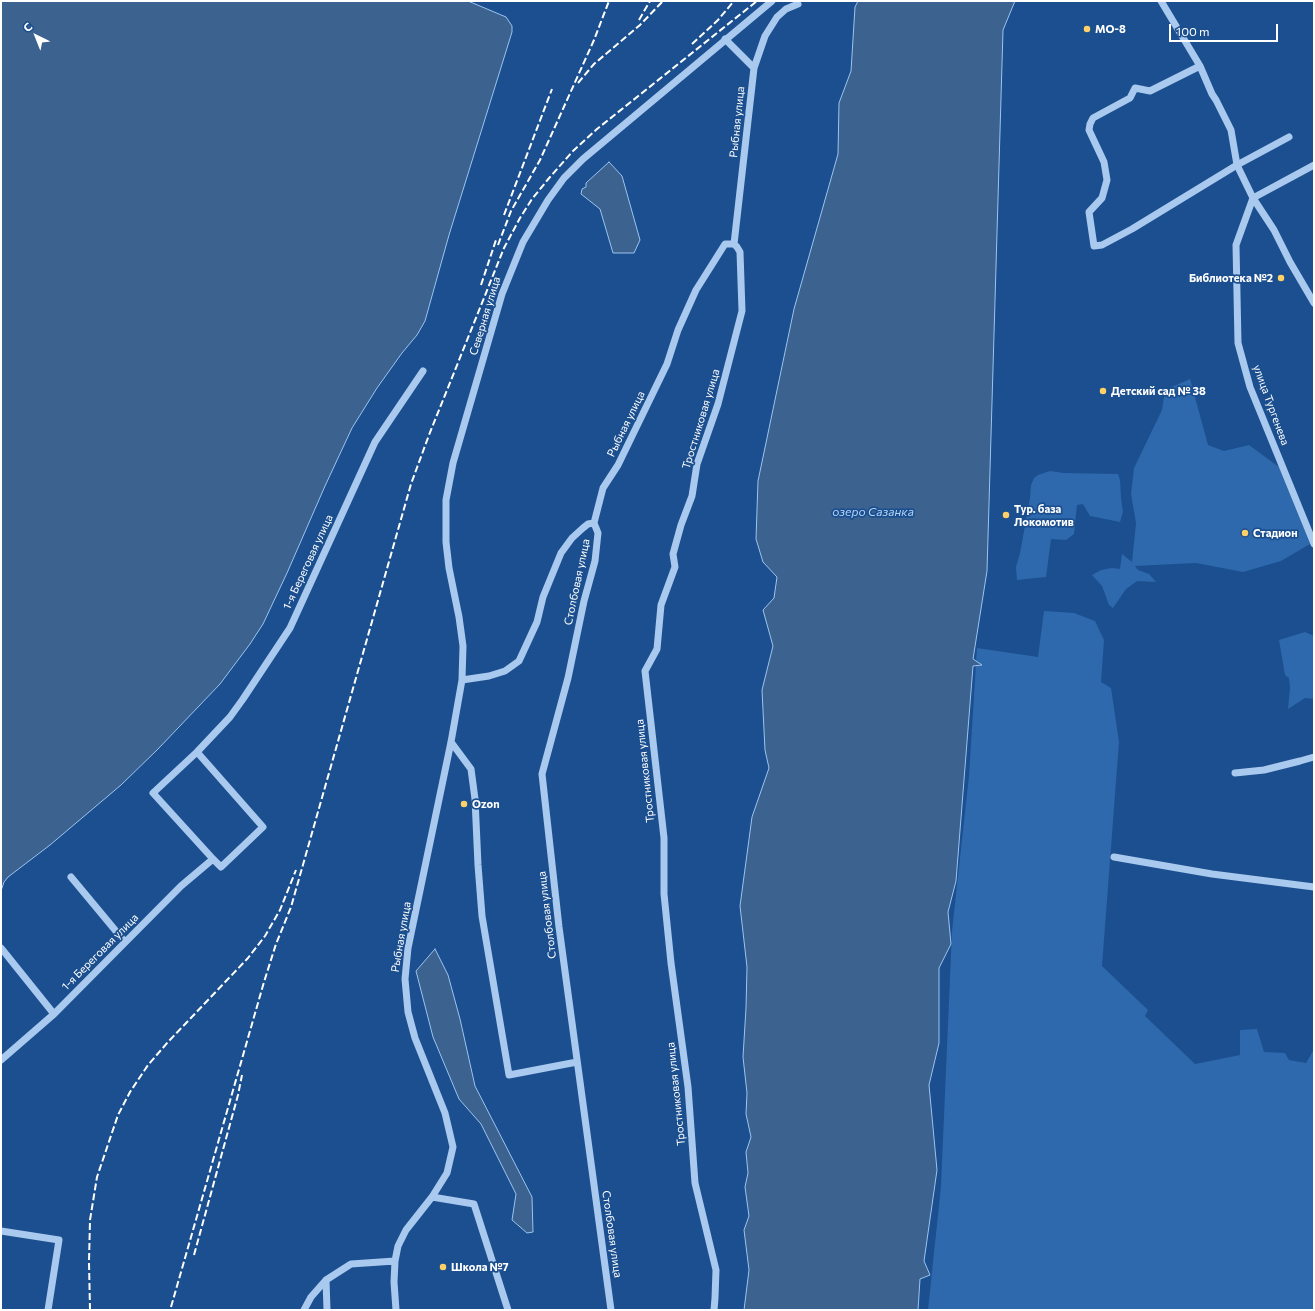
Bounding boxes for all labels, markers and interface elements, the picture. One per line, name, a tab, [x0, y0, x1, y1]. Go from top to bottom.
north arrow	[16, 16, 56, 56]
scale bar	[1171, 16, 1280, 42]
text: С	[20, 20, 35, 34]
place label: MO-8	[1095, 22, 1126, 36]
marker: MO-8	[1082, 24, 1092, 34]
text: 100 m	[1176, 24, 1210, 38]
street label: Рыбная улица	[727, 86, 747, 158]
place label: Библиотека №2	[1189, 271, 1273, 285]
marker: Библиотека №2	[1276, 273, 1286, 283]
street label: Северная улица	[467, 275, 503, 357]
street label: улица Тургенева	[1250, 363, 1292, 447]
street label: Тростниковая улица	[679, 367, 723, 471]
place label: Детский сад № 38	[1111, 384, 1206, 398]
marker: Детский сад № 38	[1098, 386, 1108, 396]
street label: Рыбная улица	[604, 389, 648, 459]
place label: Тур. база Локомотив	[1014, 502, 1074, 528]
water label: озеро Сазанка	[832, 505, 914, 519]
marker: Тур. база Локомотив	[1001, 510, 1011, 520]
street label: 1-я Береговая улица	[280, 513, 336, 611]
place label: Стадион	[1253, 526, 1298, 540]
marker: Стадион	[1240, 528, 1250, 538]
street label: Столбовая улица	[561, 538, 593, 626]
street label: Тростниковая улица	[633, 719, 657, 823]
place label: Ozon	[472, 797, 500, 811]
marker: Ozon	[459, 799, 469, 809]
street label: Столбовая улица	[535, 870, 559, 960]
street label: Рыбная улица	[388, 901, 414, 973]
street label: 1-я Береговая улица	[59, 911, 141, 993]
street label: Тростниковая улица	[664, 1042, 688, 1146]
street label: Столбовая улица	[599, 1189, 625, 1279]
place label: Школа №7	[451, 1260, 509, 1274]
marker: Школа №7	[438, 1262, 448, 1272]

